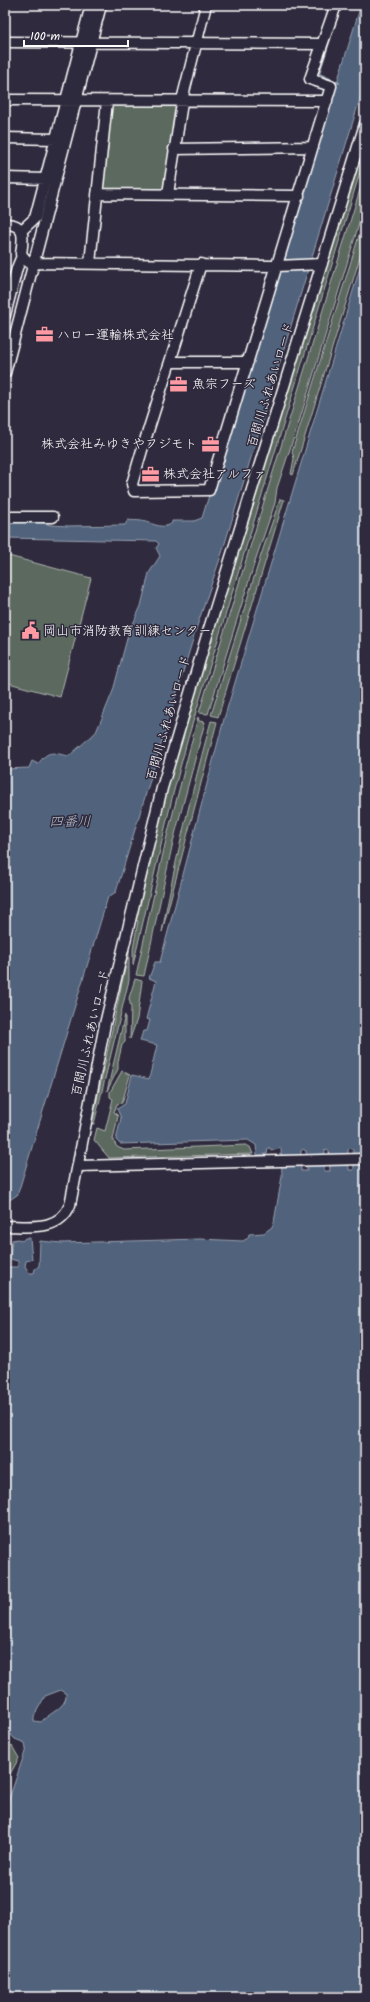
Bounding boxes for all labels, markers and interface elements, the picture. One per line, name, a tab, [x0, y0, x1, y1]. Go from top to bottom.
scale bar	[24, 22, 128, 48]
text: 100 m	[30, 27, 61, 46]
street label: 百間川ふれあいロード	[242, 320, 300, 450]
office icon: ハロー運輸株式会社	[34, 325, 54, 345]
place label: ハロー運輸株式会社	[57, 325, 174, 346]
office icon: 魚宗フーズ	[169, 374, 189, 394]
place label: 魚宗フーズ	[192, 374, 256, 395]
place label: 株式会社みゆきやフジモト	[41, 434, 197, 455]
office icon: 株式会社みゆきやフジモト	[200, 434, 220, 454]
office icon: 株式会社アルファ	[140, 464, 160, 484]
place label: 株式会社アルファ	[163, 464, 266, 485]
public building icon: 岡山市消防教育訓練センター	[20, 621, 40, 641]
place label: 岡山市消防教育訓練センター	[43, 621, 211, 642]
street label: 百間川ふれあいロード	[141, 653, 197, 783]
water label: 四番川	[49, 811, 91, 833]
street label: 百間川ふれあいロード	[66, 967, 116, 1099]

